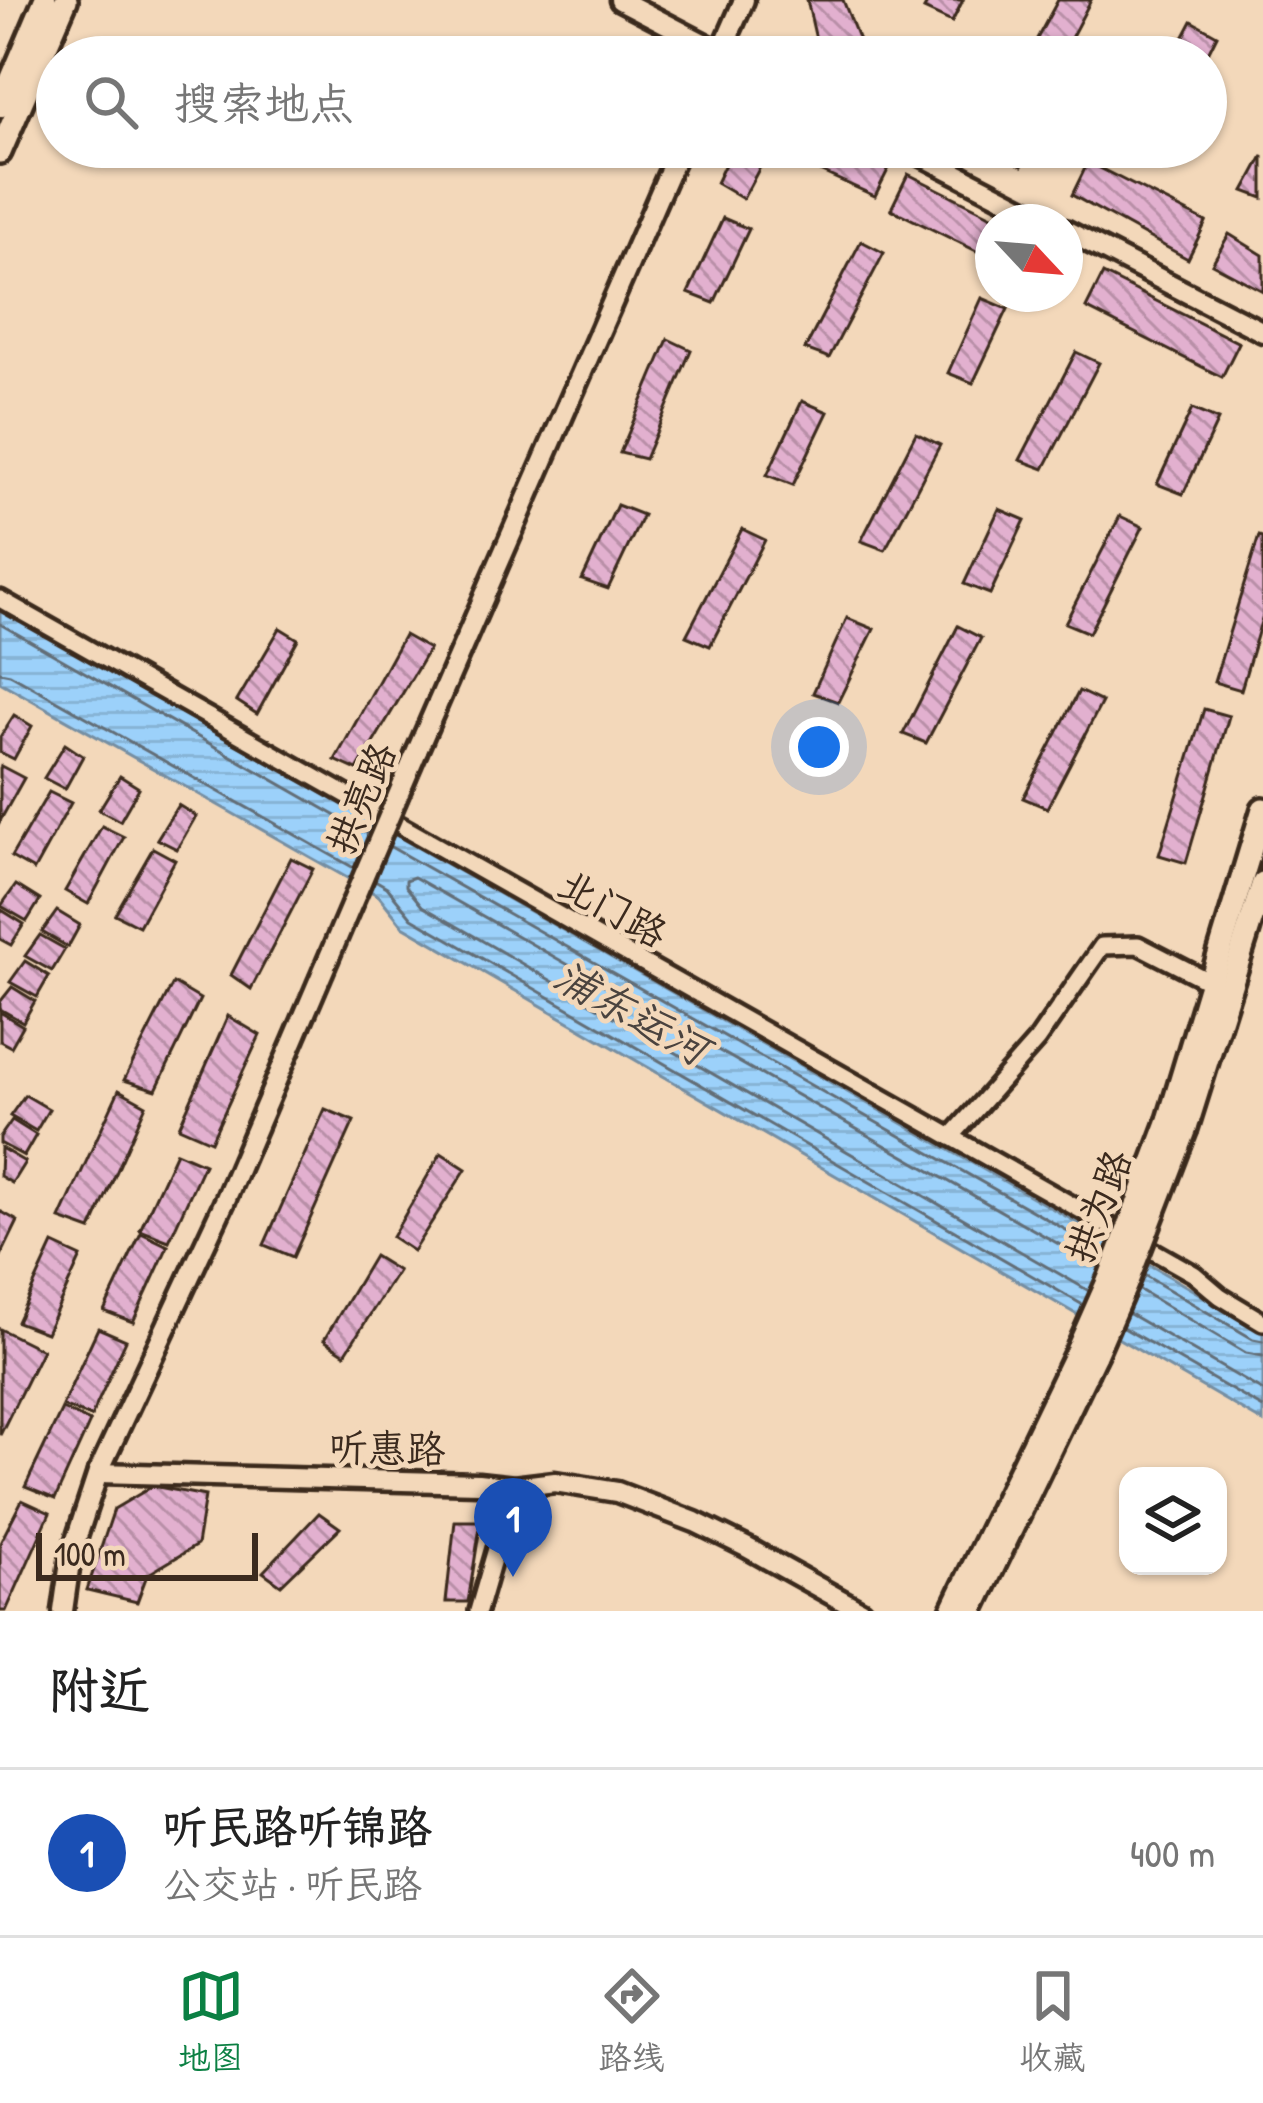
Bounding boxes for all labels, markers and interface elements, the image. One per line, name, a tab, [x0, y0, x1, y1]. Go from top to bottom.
search box	[36, 36, 1227, 168]
icon: search	[78, 69, 144, 135]
text: 搜索地点	[174, 72, 354, 133]
north arrow	[975, 204, 1083, 312]
your location	[789, 717, 849, 777]
street label: 拱亮路	[313, 734, 408, 862]
street label: 北门路	[549, 856, 677, 959]
water label: 浦东运河	[545, 946, 725, 1080]
street label: 拱为路	[1052, 1142, 1143, 1270]
street label: 听惠路	[328, 1420, 446, 1475]
map controls	[1119, 1467, 1227, 1575]
button: layers	[1119, 1467, 1227, 1575]
pin: 1	[474, 1478, 552, 1577]
scale bar	[36, 1527, 258, 1580]
text: 100 m	[54, 1532, 126, 1576]
text: 附近	[48, 1655, 150, 1724]
text: 听民路听锦路	[162, 1796, 432, 1857]
text: 1	[80, 1826, 94, 1879]
text: 400 m	[1130, 1826, 1215, 1879]
text: 公交站 · 听民路	[162, 1857, 422, 1910]
tab: 地图	[178, 1963, 244, 2079]
tab: 路线	[599, 1963, 665, 2079]
tab: 收藏	[1020, 1963, 1086, 2079]

